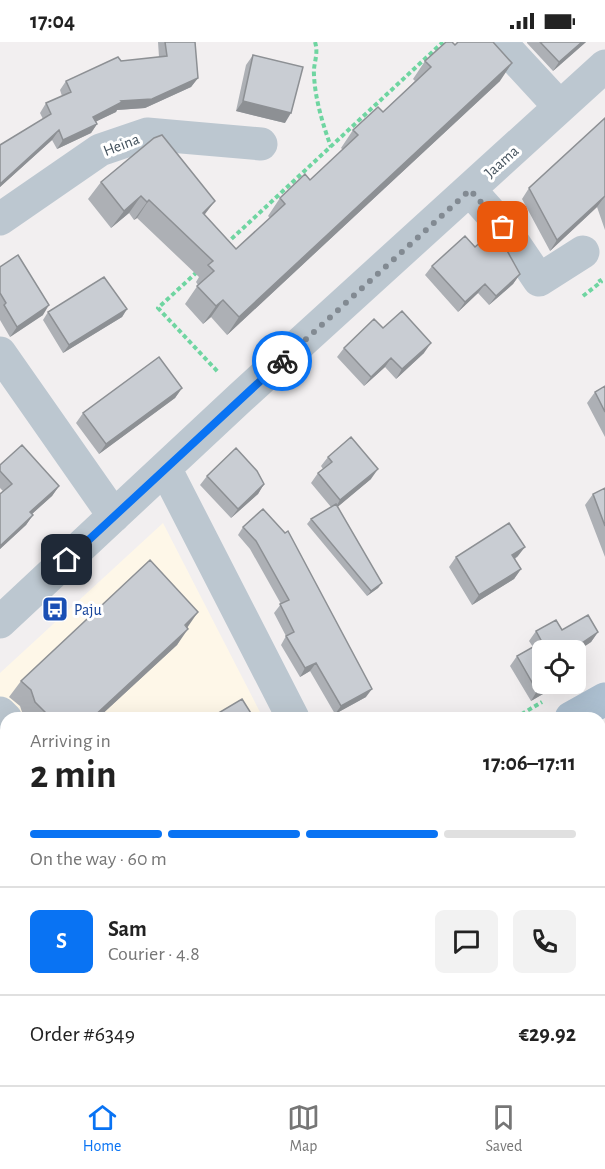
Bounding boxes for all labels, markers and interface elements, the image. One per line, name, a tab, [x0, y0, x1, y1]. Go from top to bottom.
text: 17:04	[30, 10, 75, 32]
street label: Heina	[101, 131, 142, 159]
street label: Jaama	[482, 143, 522, 181]
pin	[477, 201, 528, 252]
icon: bag	[486, 210, 519, 243]
courier	[252, 331, 312, 391]
icon: bike	[266, 345, 299, 378]
pin	[41, 534, 92, 585]
icon: home	[50, 543, 83, 576]
bus stop icon: Paju	[40, 594, 70, 624]
place label: Paju	[74, 602, 102, 619]
map controls	[532, 640, 586, 694]
button: locate	[532, 640, 586, 694]
text: Arriving in	[30, 731, 111, 751]
text: 17:06–17:11	[483, 752, 576, 774]
text: 2 min	[30, 756, 117, 795]
text: On the way · 60 m	[30, 849, 167, 869]
button: chat	[435, 910, 498, 973]
button: phone	[513, 910, 576, 973]
text: Sam	[108, 918, 147, 940]
text: S	[56, 930, 67, 952]
text: Courier · 4.8	[108, 944, 200, 964]
text: Order #6349	[30, 1023, 135, 1045]
text: €29.92	[519, 1023, 576, 1045]
tab: Home	[83, 1101, 121, 1156]
tab: Map	[287, 1101, 320, 1156]
tab: Saved	[486, 1101, 522, 1156]

